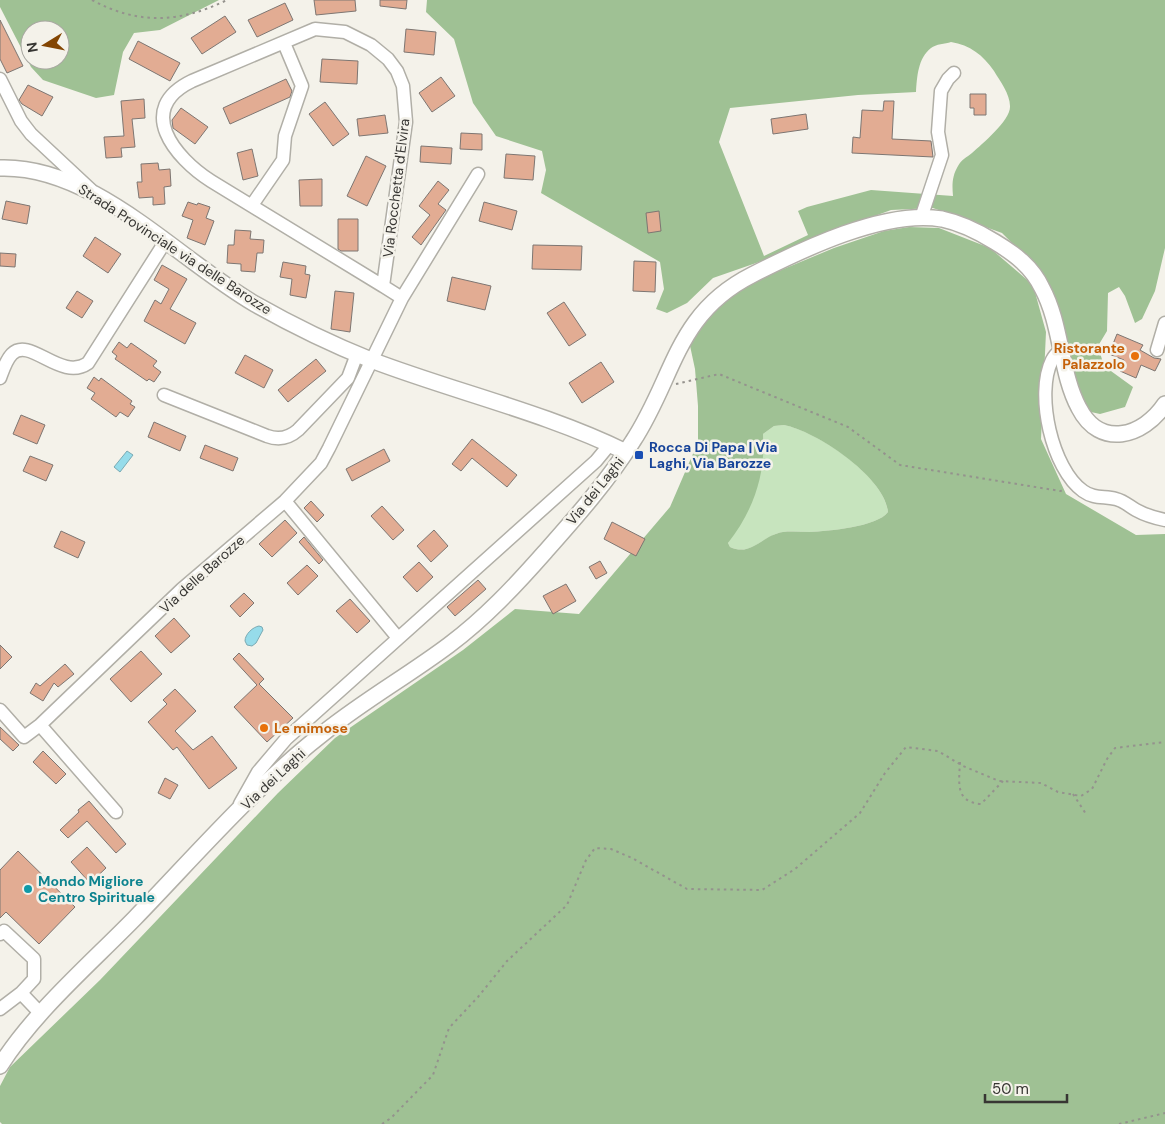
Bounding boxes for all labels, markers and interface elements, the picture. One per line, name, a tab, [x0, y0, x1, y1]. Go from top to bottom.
north arrow	[20, 20, 70, 70]
text: N	[22, 41, 42, 54]
street label: Via Rocchetta d'Elvira	[379, 117, 413, 259]
street label: Strada Provinciale via delle Barozze	[75, 180, 275, 318]
place label: Ristorante Palazzolo	[1054, 339, 1125, 373]
marker: Ristorante Palazzolo	[1129, 350, 1141, 362]
place label: Rocca Di Papa | Via Laghi, Via Barozze	[649, 438, 778, 472]
marker: Rocca Di Papa | Via Laghi, Via Barozze	[633, 449, 645, 461]
street label: Via dei Laghi	[562, 453, 628, 529]
street label: Via delle Barozze	[156, 531, 248, 617]
place label: Le mimose	[274, 719, 348, 737]
marker: Le mimose	[258, 722, 270, 734]
street label: Via dei Laghi	[237, 744, 309, 814]
place label: Mondo Migliore Centro Spirituale	[38, 872, 155, 906]
marker: Mondo Migliore Centro Spirituale	[22, 883, 34, 895]
scale bar	[985, 1072, 1068, 1104]
text: 50 m	[992, 1079, 1029, 1099]

